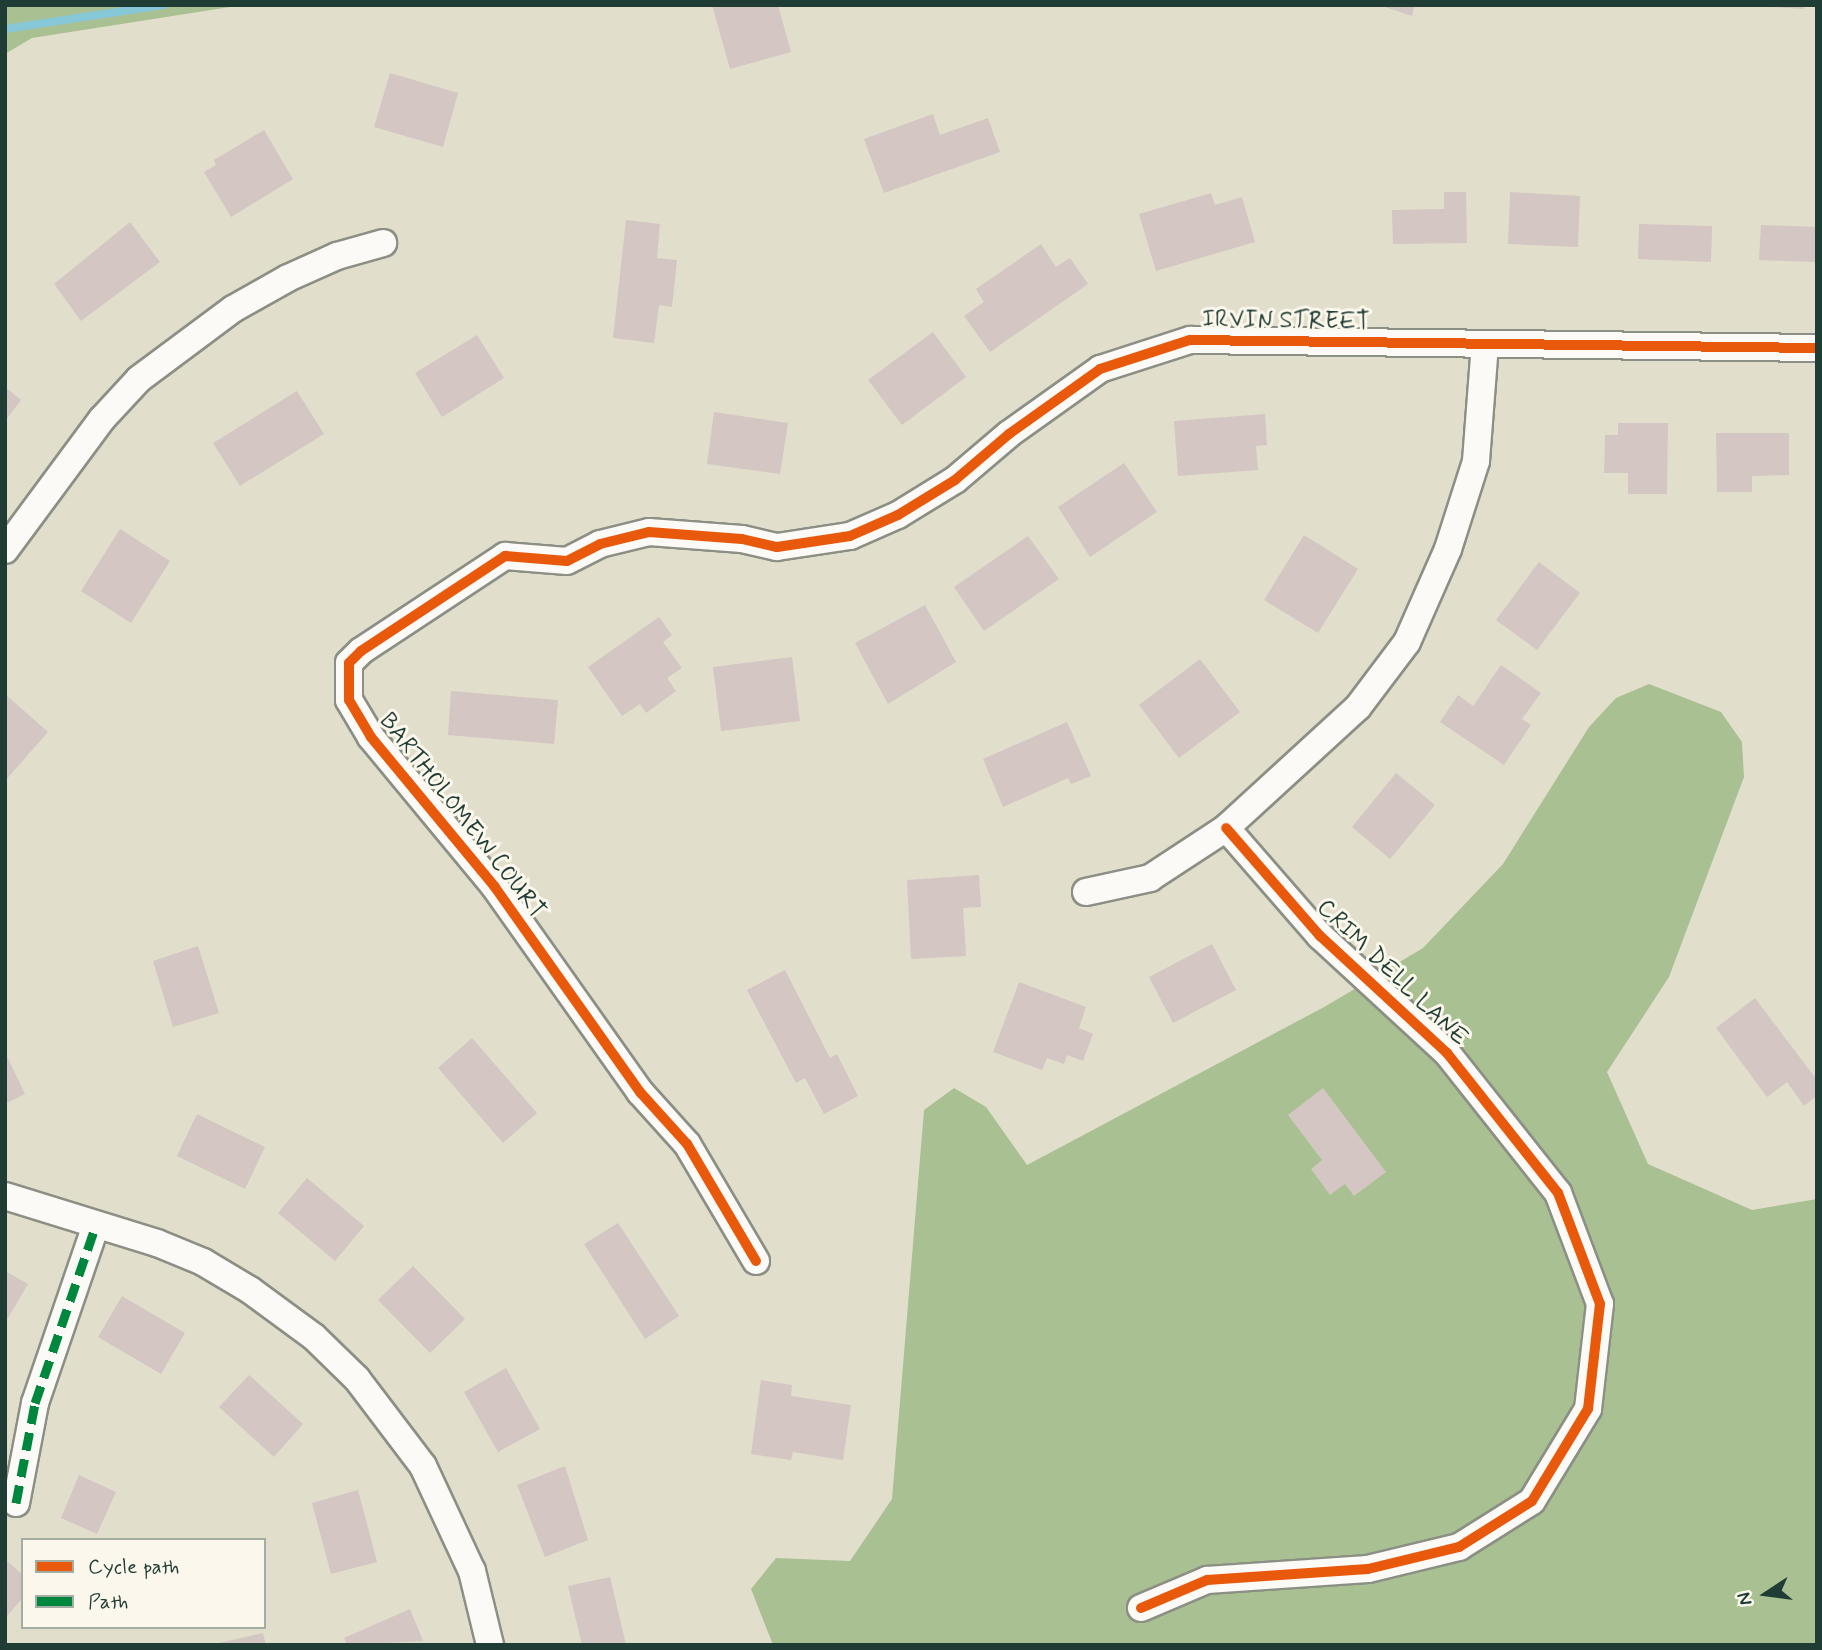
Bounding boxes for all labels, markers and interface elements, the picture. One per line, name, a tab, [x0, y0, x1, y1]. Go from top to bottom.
street label: IRVIN STREET	[1202, 305, 1370, 337]
street label: BARTHOLOMEW COURT	[372, 706, 552, 926]
street label: CRIM DELL LANE	[1312, 895, 1472, 1051]
legend	[21, 1538, 266, 1629]
text: Cycle path	[88, 1553, 179, 1581]
north arrow	[1731, 1559, 1801, 1629]
text: Path	[88, 1588, 128, 1616]
text: N	[1731, 1590, 1759, 1608]

